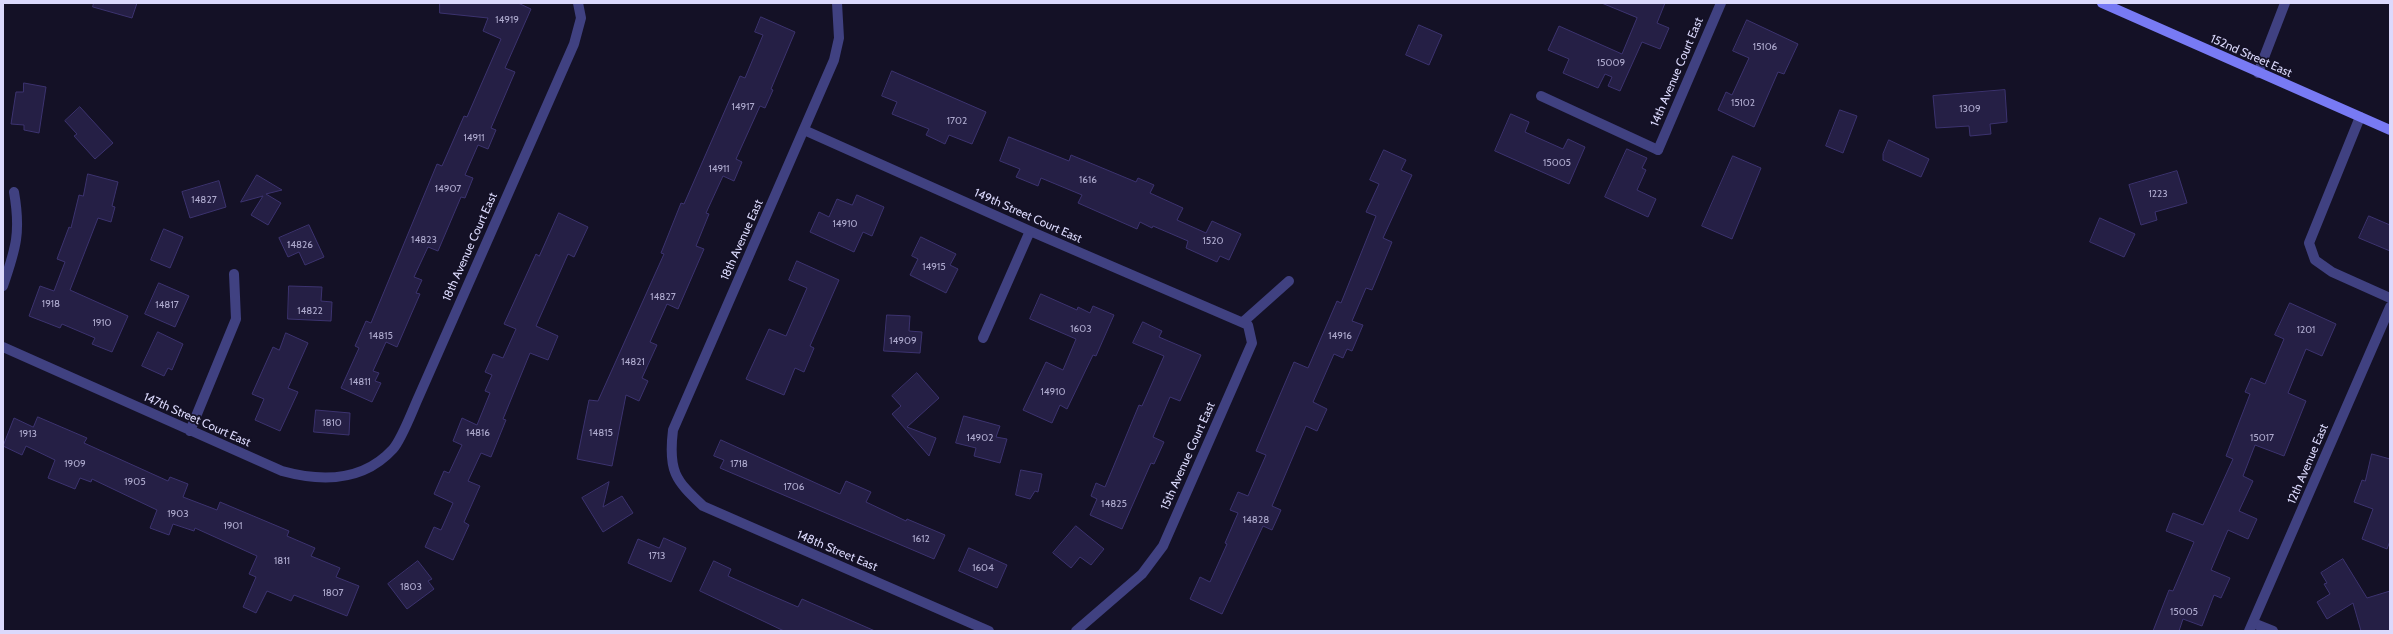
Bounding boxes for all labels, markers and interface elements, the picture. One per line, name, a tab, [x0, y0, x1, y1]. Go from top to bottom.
house number: 14919	[495, 14, 519, 26]
street label: 14th Avenue Court East	[1648, 15, 1706, 129]
street label: 152nd Street East	[2208, 32, 2294, 80]
house number: 15106	[1753, 41, 1777, 53]
house number: 15009	[1597, 57, 1625, 69]
house number: 15102	[1731, 97, 1755, 109]
house number: 14917	[731, 101, 755, 113]
house number: 1309	[1959, 103, 1981, 115]
house number: 1702	[947, 115, 967, 127]
house number: 14911	[463, 132, 485, 144]
house number: 15005	[1543, 157, 1571, 169]
house number: 14911	[708, 163, 730, 175]
house number: 1616	[1079, 174, 1097, 186]
house number: 14907	[435, 183, 461, 195]
street label: 149th Street Court East	[972, 186, 1084, 246]
house number: 1223	[2148, 188, 2168, 200]
street label: 18th Avenue Court East	[440, 191, 500, 303]
house number: 14827	[191, 194, 217, 206]
street label: 18th Avenue East	[718, 198, 766, 282]
house number: 14910	[833, 218, 857, 230]
house number: 14823	[411, 234, 437, 246]
house number: 1520	[1203, 235, 1223, 247]
house number: 14826	[287, 239, 313, 251]
house number: 14915	[922, 261, 946, 273]
house number: 14827	[650, 291, 676, 303]
house number: 1918	[42, 298, 60, 310]
house number: 14817	[155, 299, 179, 311]
house number: 14822	[297, 305, 323, 317]
house number: 1910	[92, 317, 112, 329]
house number: 1603	[1070, 323, 1092, 335]
house number: 1201	[2297, 324, 2315, 336]
house number: 14815	[369, 330, 393, 342]
house number: 14916	[1328, 330, 1352, 342]
house number: 14909	[889, 335, 917, 347]
house number: 14821	[621, 356, 645, 368]
house number: 14811	[349, 376, 371, 388]
house number: 14910	[1041, 386, 1065, 398]
street label: 147th Street Court East	[141, 390, 253, 450]
street label: 15th Avenue Court East	[1158, 400, 1218, 512]
house number: 1810	[322, 417, 342, 429]
street label: 12th Avenue East	[2285, 422, 2331, 506]
house number: 14816	[466, 427, 490, 439]
house number: 14815	[589, 427, 613, 439]
house number: 1913	[19, 428, 37, 440]
house number: 14902	[967, 432, 993, 444]
house number: 15017	[2250, 432, 2274, 444]
house number: 1909	[64, 458, 86, 470]
house number: 1718	[730, 458, 748, 470]
house number: 1905	[124, 476, 146, 488]
house number: 1706	[784, 481, 804, 493]
house number: 14825	[1101, 498, 1127, 510]
house number: 1903	[167, 508, 189, 520]
house number: 14828	[1243, 514, 1269, 526]
house number: 1901	[223, 520, 243, 532]
street label: 148th Street East	[794, 528, 880, 574]
house number: 1612	[912, 533, 930, 545]
house number: 1713	[649, 550, 665, 562]
house number: 1811	[274, 555, 290, 567]
house number: 1604	[972, 562, 994, 574]
house number: 1803	[400, 581, 422, 593]
house number: 1807	[322, 587, 344, 599]
house number: 15005	[2170, 606, 2198, 618]

